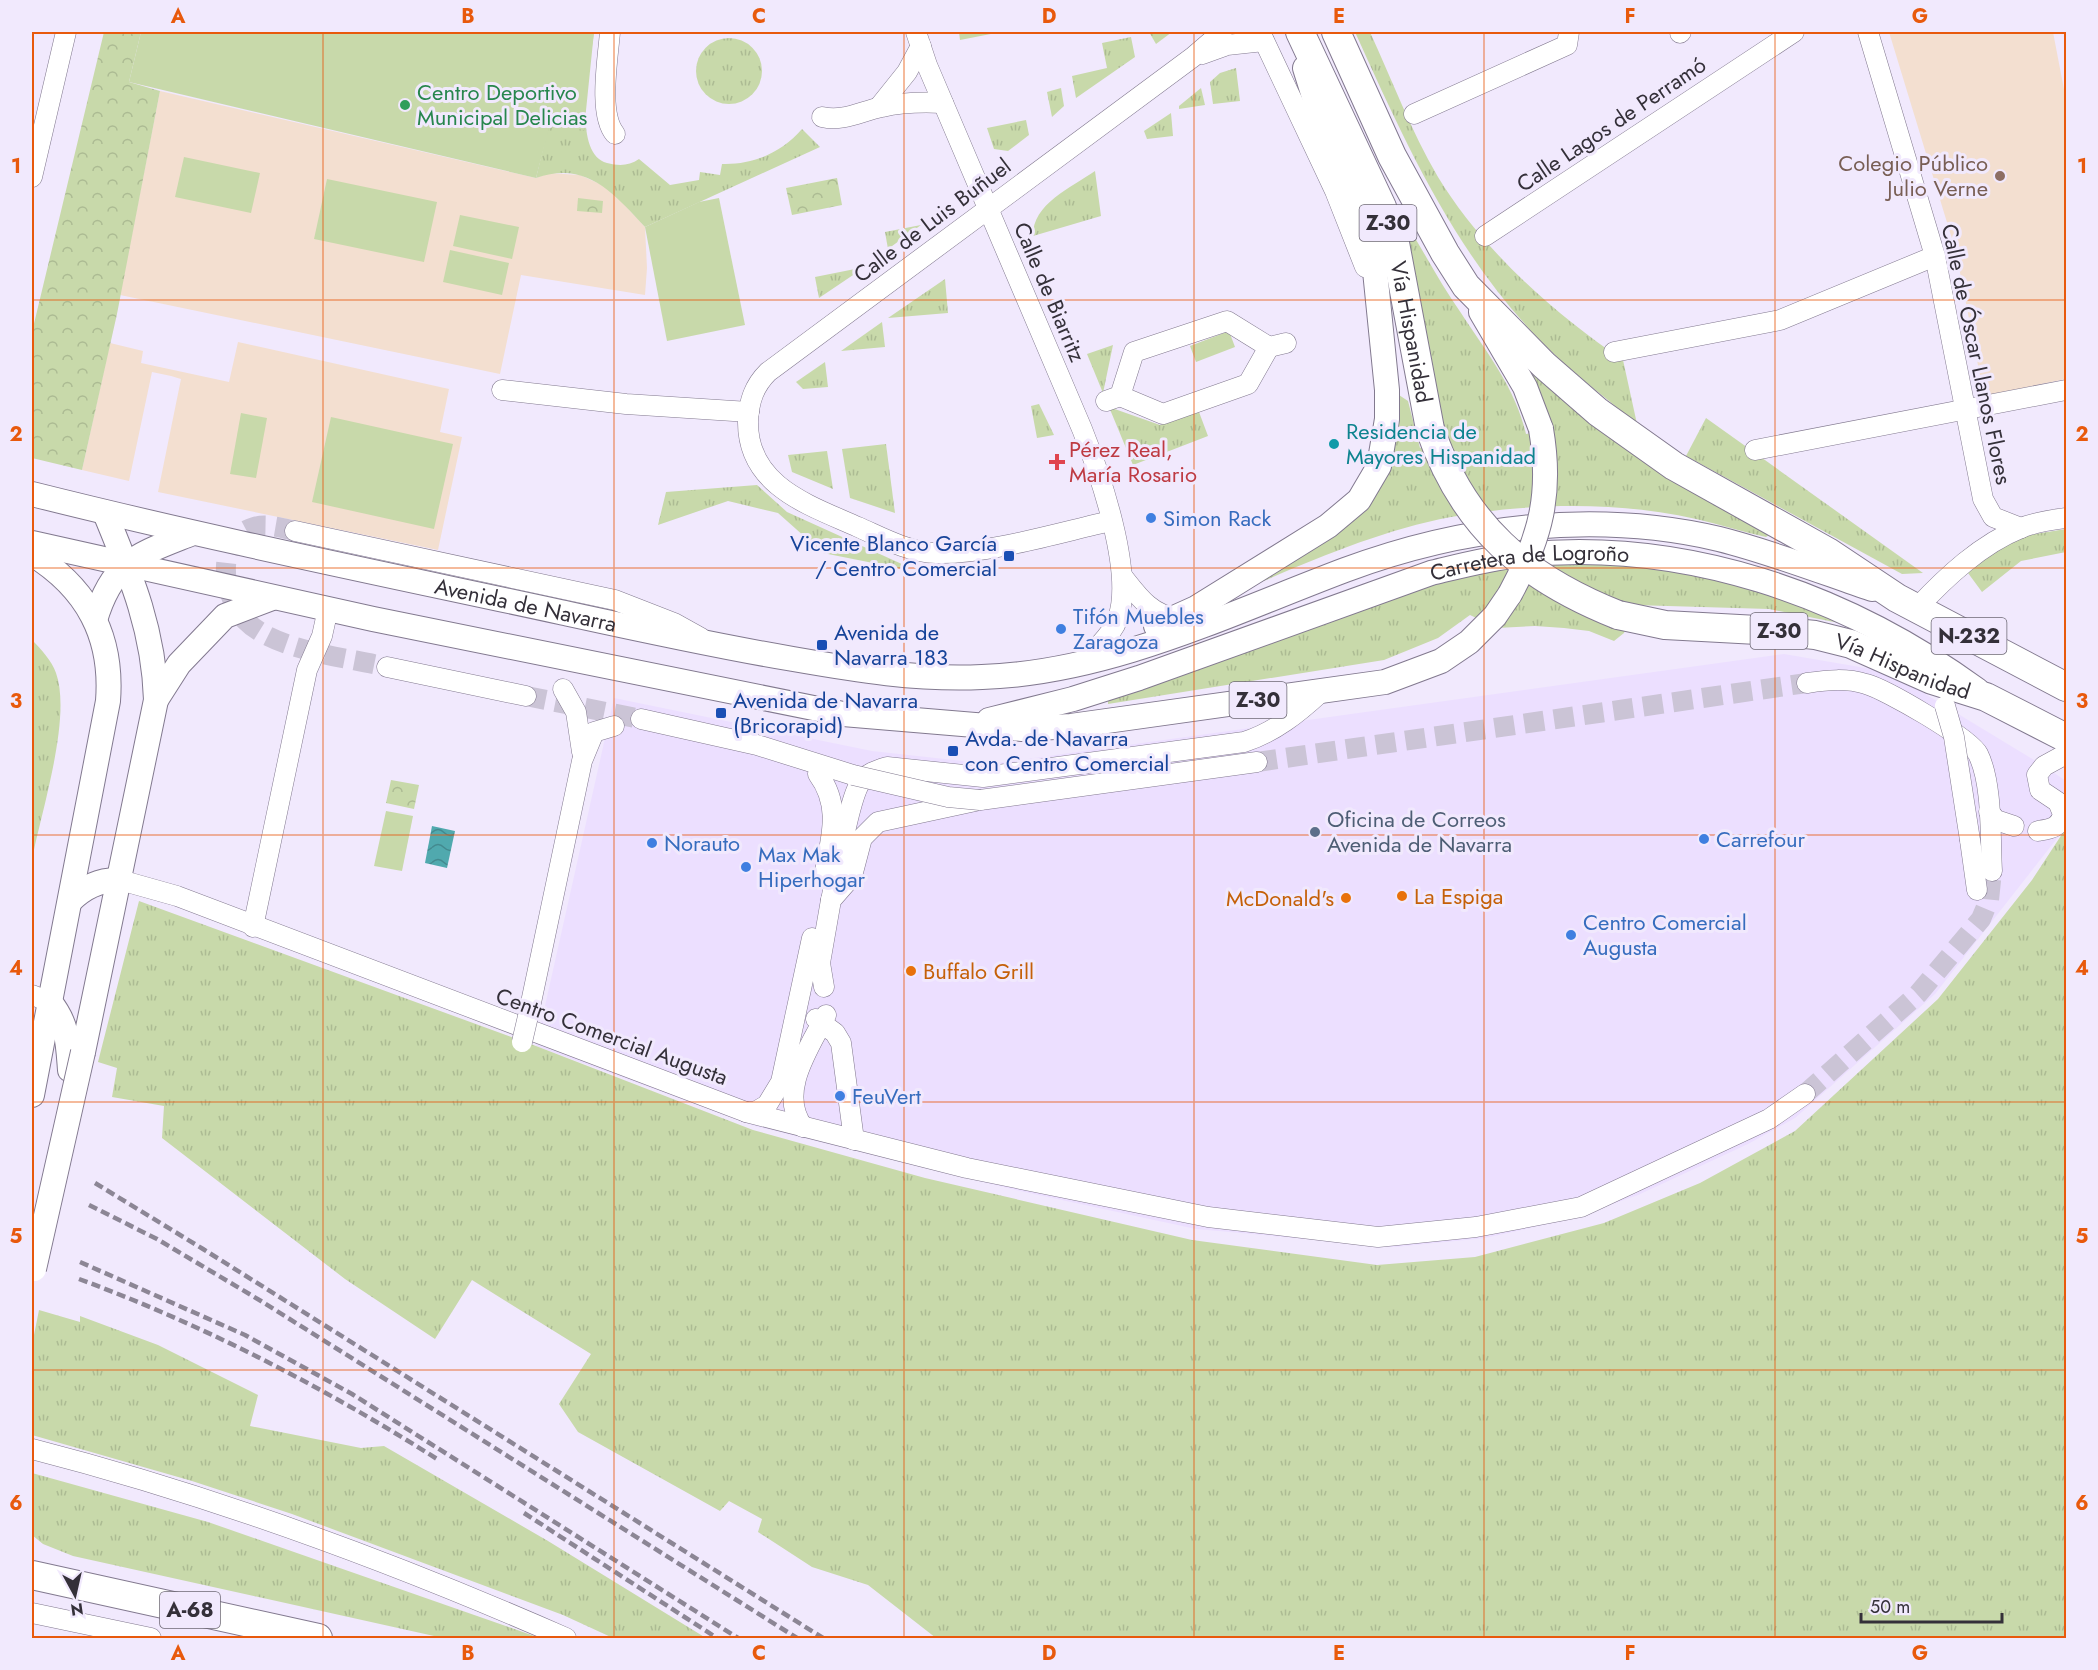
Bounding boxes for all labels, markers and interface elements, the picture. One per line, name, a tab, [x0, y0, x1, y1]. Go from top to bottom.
text: A	[170, 2, 186, 31]
text: B	[461, 2, 475, 31]
text: C	[752, 2, 766, 31]
text: D	[1042, 2, 1056, 31]
text: E	[1333, 2, 1345, 31]
text: F	[1624, 2, 1636, 31]
text: G	[1912, 2, 1928, 31]
street label: Calle Lagos de Perramó	[1510, 49, 1712, 199]
place label: Centro Deportivo Municipal Delicias	[417, 76, 588, 133]
marker: Centro Deportivo Municipal Delicias	[398, 98, 412, 112]
place label: Colegio Público Julio Verne	[1838, 147, 1988, 204]
street label: Calle de Luis Buñuel	[847, 150, 1017, 290]
text: 1	[11, 152, 21, 181]
text: 1	[2077, 152, 2087, 181]
marker: Colegio Público Julio Verne	[1993, 169, 2007, 183]
road number: Z-30	[1360, 205, 1416, 241]
street label: Calle de Biarritz	[1006, 217, 1094, 367]
street label: Calle de Óscar Llanos Flores	[1934, 221, 2020, 487]
street label: Vía Hispanidad	[1383, 258, 1441, 406]
place label: Residencia de Mayores Hispanidad	[1346, 415, 1536, 472]
text: 2	[9, 420, 23, 449]
text: 2	[2075, 420, 2089, 449]
place label: Pérez Real, María Rosario	[1069, 433, 1197, 490]
marker: Residencia de Mayores Hispanidad	[1327, 437, 1341, 451]
marker: Pérez Real, María Rosario	[1050, 455, 1064, 469]
place label: Simon Rack	[1163, 502, 1272, 534]
marker: Simon Rack	[1144, 511, 1158, 525]
place label: Vicente Blanco García / Centro Comercial	[790, 527, 997, 584]
street label: Carretera de Logroño	[1427, 536, 1631, 589]
marker: Vicente Blanco García / Centro Comercial	[1002, 549, 1016, 563]
street label: Avenida de Navarra	[432, 570, 620, 640]
place label: Tifón Muebles Zaragoza	[1073, 600, 1204, 657]
road number: Z-30	[1750, 613, 1808, 649]
place label: Avenida de Navarra 183	[834, 616, 948, 673]
road number: N-232	[1932, 618, 2006, 654]
marker: Tifón Muebles Zaragoza	[1054, 622, 1068, 636]
street label: Vía Hispanidad	[1832, 625, 1975, 707]
marker: Avenida de Navarra 183	[815, 638, 829, 652]
road number: Z-30	[1230, 682, 1286, 718]
place label: Avenida de Navarra (Bricorapid)	[733, 684, 918, 741]
text: 3	[10, 687, 22, 716]
text: 3	[2076, 687, 2088, 716]
marker: Avenida de Navarra (Bricorapid)	[714, 706, 728, 720]
place label: Avda. de Navarra con Centro Comercial	[965, 722, 1169, 779]
marker: Avda. de Navarra con Centro Comercial	[946, 744, 960, 758]
place label: Oficina de Correos Avenida de Navarra	[1327, 803, 1512, 860]
place label: Carrefour	[1716, 823, 1806, 855]
marker: Oficina de Correos Avenida de Navarra	[1308, 825, 1322, 839]
place label: Norauto	[664, 827, 740, 859]
marker: Carrefour	[1697, 832, 1711, 846]
marker: Norauto	[645, 836, 659, 850]
place label: Max Mak Hiperhogar	[758, 838, 866, 895]
marker: Max Mak Hiperhogar	[739, 860, 753, 874]
place label: La Espiga	[1414, 880, 1503, 912]
place label: McDonald's	[1226, 882, 1334, 914]
marker: La Espiga	[1395, 889, 1409, 903]
marker: McDonald's	[1339, 891, 1353, 905]
place label: Centro Comercial Augusta	[1583, 906, 1747, 963]
marker: Centro Comercial Augusta	[1564, 928, 1578, 942]
text: 4	[9, 954, 23, 983]
text: 4	[2075, 954, 2089, 983]
place label: Buffalo Grill	[923, 955, 1034, 987]
marker: Buffalo Grill	[904, 964, 918, 978]
street label: Centro Comercial Augusta	[492, 979, 732, 1093]
place label: FeuVert	[852, 1080, 922, 1112]
marker: FeuVert	[833, 1089, 847, 1103]
text: 5	[10, 1222, 23, 1251]
text: 5	[2076, 1222, 2089, 1251]
text: 6	[9, 1489, 23, 1518]
text: 6	[2075, 1489, 2089, 1518]
north arrow	[45, 1565, 105, 1625]
scale bar	[1861, 1586, 2002, 1624]
road number: A-68	[160, 1592, 220, 1628]
text: 50 m	[1870, 1594, 1910, 1620]
text: N	[69, 1597, 85, 1622]
text: A	[170, 1639, 186, 1668]
text: B	[461, 1639, 475, 1668]
text: C	[752, 1639, 766, 1668]
text: D	[1042, 1639, 1056, 1668]
text: E	[1333, 1639, 1345, 1668]
text: F	[1624, 1639, 1636, 1668]
text: G	[1912, 1639, 1928, 1668]

